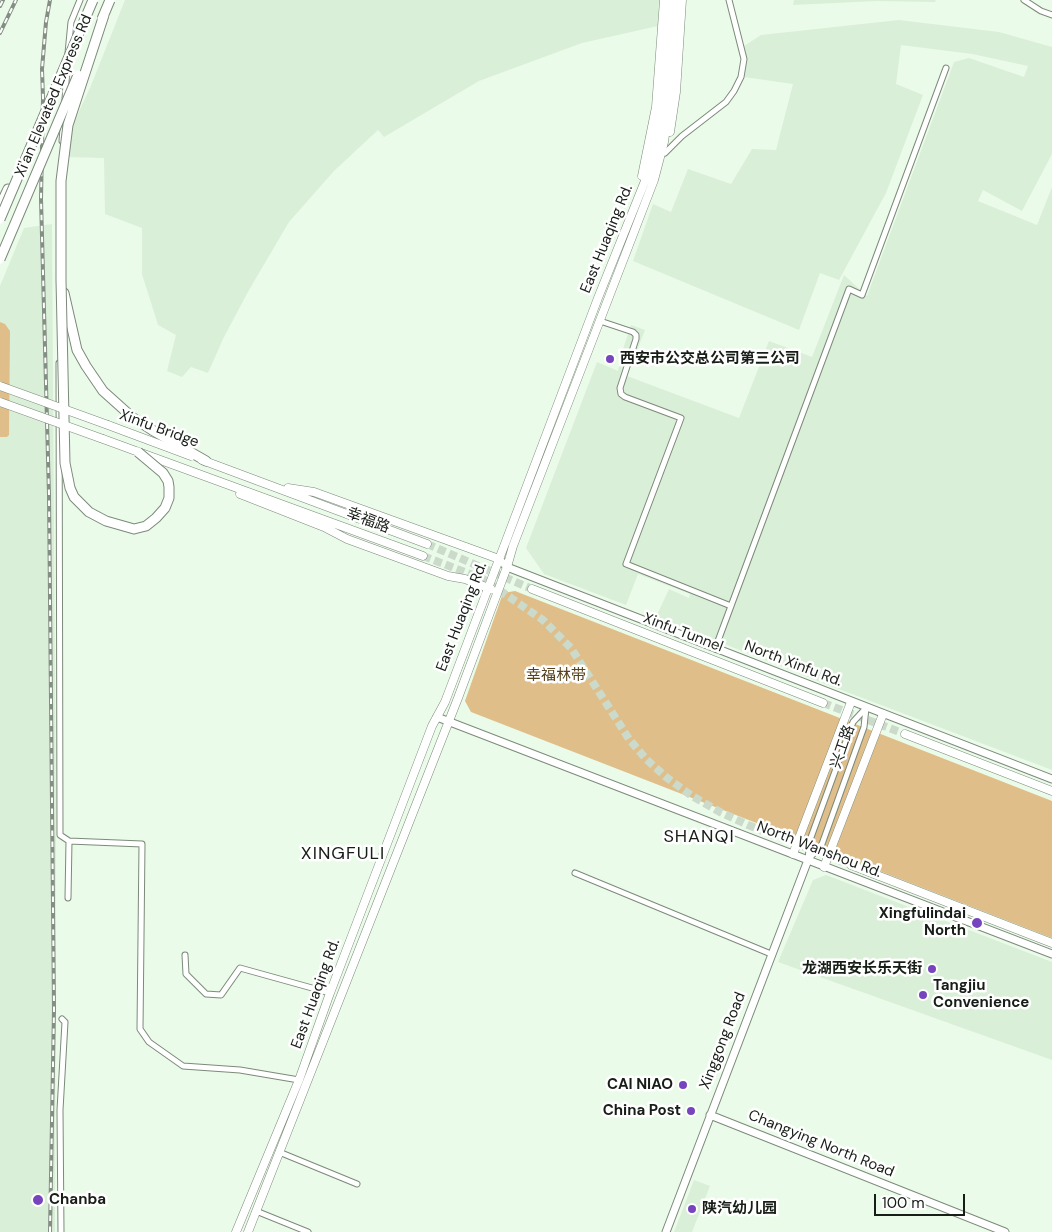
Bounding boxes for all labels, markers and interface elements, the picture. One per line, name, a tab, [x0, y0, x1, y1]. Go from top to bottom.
street label: Xi'an Elevated Express Rd	[12, 12, 96, 180]
street label: East Huaqing Rd.	[577, 182, 637, 296]
place label: 西安市公交总公司第三公司	[620, 350, 800, 368]
marker: 西安市公交总公司第三公司	[604, 353, 616, 365]
street label: Xinfu Bridge	[117, 406, 201, 452]
street label: 幸福路	[344, 505, 392, 537]
street label: East Huaqing Rd.	[433, 560, 491, 674]
street label: Xinfu Tunnel	[640, 609, 726, 657]
street label: North Xinfu Rd.	[742, 637, 844, 691]
park label: 幸福林带	[526, 667, 586, 685]
street label: 兴工路	[827, 723, 859, 771]
street label: North Wanshou Rd.	[754, 818, 884, 882]
district label: SHANQI	[663, 826, 735, 848]
district label: XINGFULI	[300, 843, 386, 865]
place label: Xingfulindai North	[879, 905, 966, 940]
marker: Xingfulindai North	[970, 916, 984, 930]
street label: East Huaqing Rd.	[288, 937, 344, 1051]
place label: 龙湖西安长乐天街	[802, 960, 922, 978]
marker: 龙湖西安长乐天街	[926, 963, 938, 975]
place label: Tangjiu Convenience	[933, 977, 1029, 1012]
marker: Tangjiu Convenience	[917, 989, 929, 1001]
street label: Xinggong Road	[696, 990, 750, 1092]
place label: CAI NIAO	[607, 1076, 673, 1094]
marker: CAI NIAO	[677, 1079, 689, 1091]
place label: China Post	[603, 1102, 681, 1120]
marker: China Post	[685, 1105, 697, 1117]
street label: Changying North Road	[745, 1107, 897, 1181]
scale bar	[877, 1184, 968, 1216]
place label: Chanba	[49, 1191, 106, 1209]
marker: Chanba	[31, 1193, 45, 1207]
text: 100 m	[882, 1193, 925, 1213]
place label: 陕汽幼儿园	[702, 1200, 777, 1218]
marker: 陕汽幼儿园	[686, 1203, 698, 1215]

